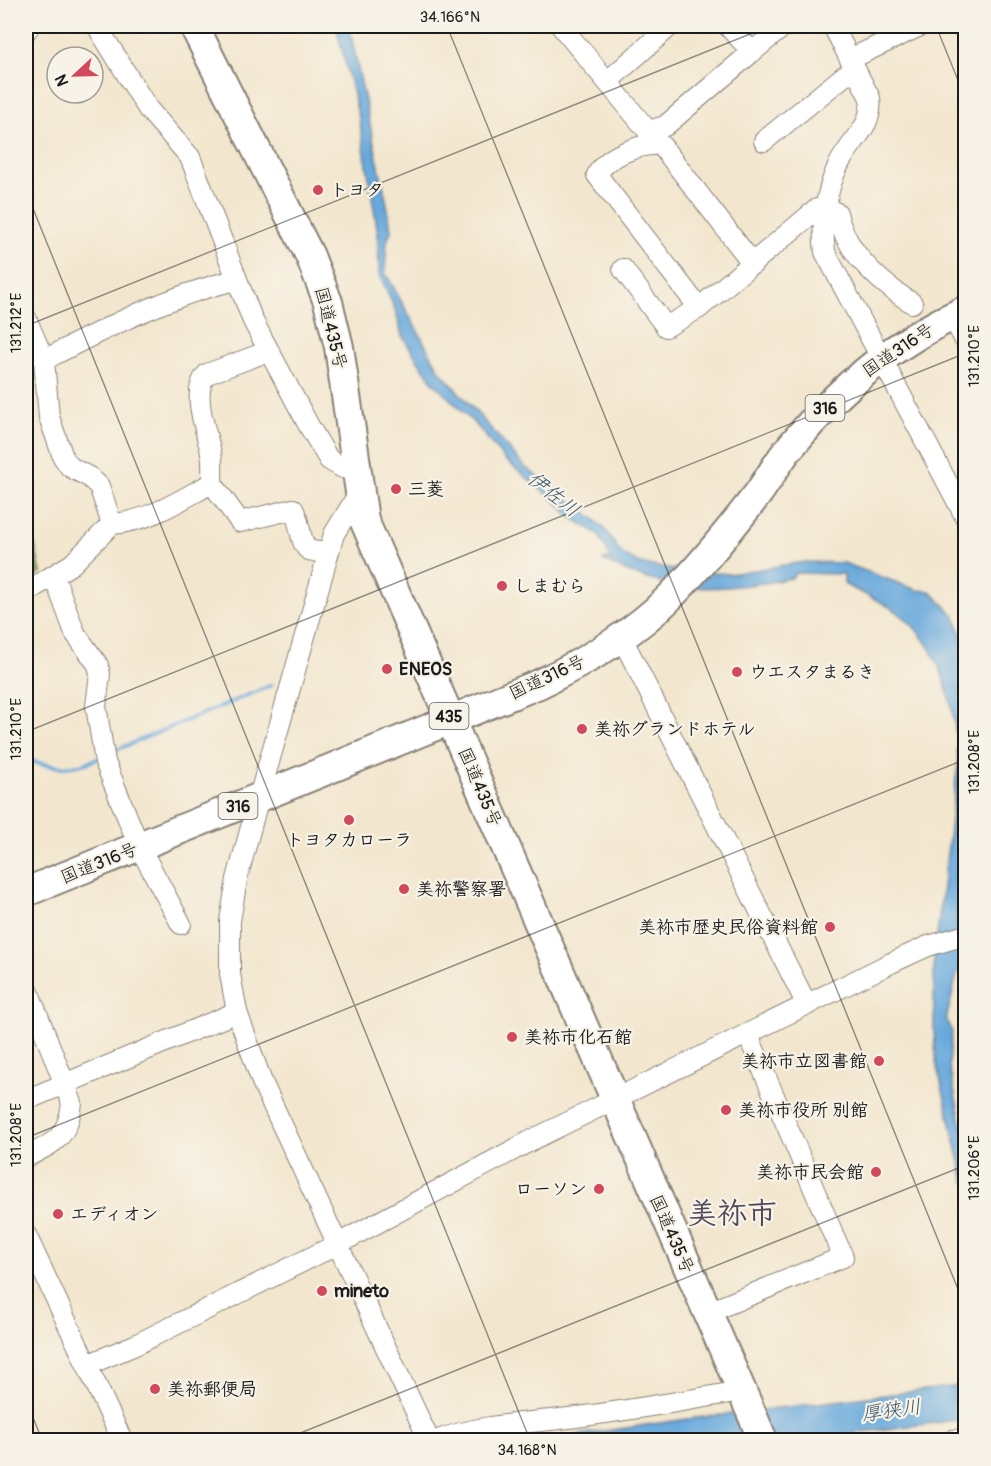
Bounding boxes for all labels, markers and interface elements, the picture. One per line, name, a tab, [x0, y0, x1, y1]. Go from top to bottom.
text: 34.166°N	[420, 8, 480, 27]
north arrow	[45, 45, 105, 105]
text: N	[51, 71, 73, 89]
place label: トヨタ	[330, 179, 384, 202]
marker: トヨタ	[311, 183, 325, 197]
street label: 国道435号	[309, 284, 352, 372]
text: 131.212°E	[7, 293, 26, 353]
street label: 国道316号	[858, 318, 939, 383]
text: 131.210°E	[965, 325, 984, 387]
road number: 316	[806, 395, 844, 421]
water label: 伊佐川	[522, 466, 585, 523]
place label: 三菱	[408, 478, 444, 501]
marker: 三菱	[389, 482, 403, 496]
place label: しまむら	[514, 575, 586, 598]
marker: しまむら	[495, 579, 509, 593]
street label: 国道316号	[505, 650, 589, 705]
place label: ENEOS	[399, 658, 452, 681]
place label: ウエスタまるき	[749, 661, 875, 684]
marker: ENEOS	[380, 662, 394, 676]
marker: ウエスタまるき	[730, 665, 744, 679]
text: 131.210°E	[7, 698, 26, 760]
road number: 435	[430, 703, 468, 729]
place label: 美祢グランドホテル	[594, 718, 755, 741]
marker: 美祢グランドホテル	[575, 722, 589, 736]
text: 131.208°E	[965, 730, 984, 794]
street label: 国道435号	[452, 744, 507, 830]
road number: 316	[218, 793, 258, 819]
marker: トヨタカローラ	[342, 813, 356, 827]
place label: トヨタカローラ	[286, 829, 412, 852]
street label: 国道316号	[57, 838, 141, 889]
place label: 美祢警察署	[416, 878, 506, 901]
marker: 美祢警察署	[397, 882, 411, 896]
place label: 美袮市歴史民俗資料館	[638, 916, 818, 939]
marker: 美袮市歴史民俗資料館	[823, 920, 837, 934]
place label: 美袮市化石館	[524, 1026, 632, 1049]
marker: 美袮市化石館	[505, 1030, 519, 1044]
place label: 美祢市立図書館	[741, 1050, 867, 1073]
marker: 美祢市立図書館	[872, 1054, 886, 1068]
place label: 美祢市役所 別館	[738, 1099, 868, 1122]
text: 131.208°E	[7, 1103, 26, 1167]
marker: 美祢市役所 別館	[719, 1103, 733, 1117]
text: 131.206°E	[965, 1135, 984, 1201]
place label: 美祢市民会館	[756, 1161, 864, 1184]
marker: 美祢市民会館	[869, 1165, 883, 1179]
place label: ローソン	[515, 1178, 587, 1201]
marker: ローソン	[592, 1182, 606, 1196]
street label: 国道435号	[644, 1191, 699, 1277]
district label: 美祢市	[687, 1195, 777, 1232]
place label: エディオン	[70, 1203, 159, 1226]
marker: エディオン	[51, 1207, 65, 1221]
place label: mineto	[334, 1280, 389, 1303]
marker: mineto	[315, 1284, 329, 1298]
place label: 美祢郵便局	[167, 1378, 257, 1401]
marker: 美祢郵便局	[148, 1382, 162, 1396]
water label: 厚狭川	[860, 1394, 923, 1427]
text: 34.168°N	[497, 1441, 557, 1460]

